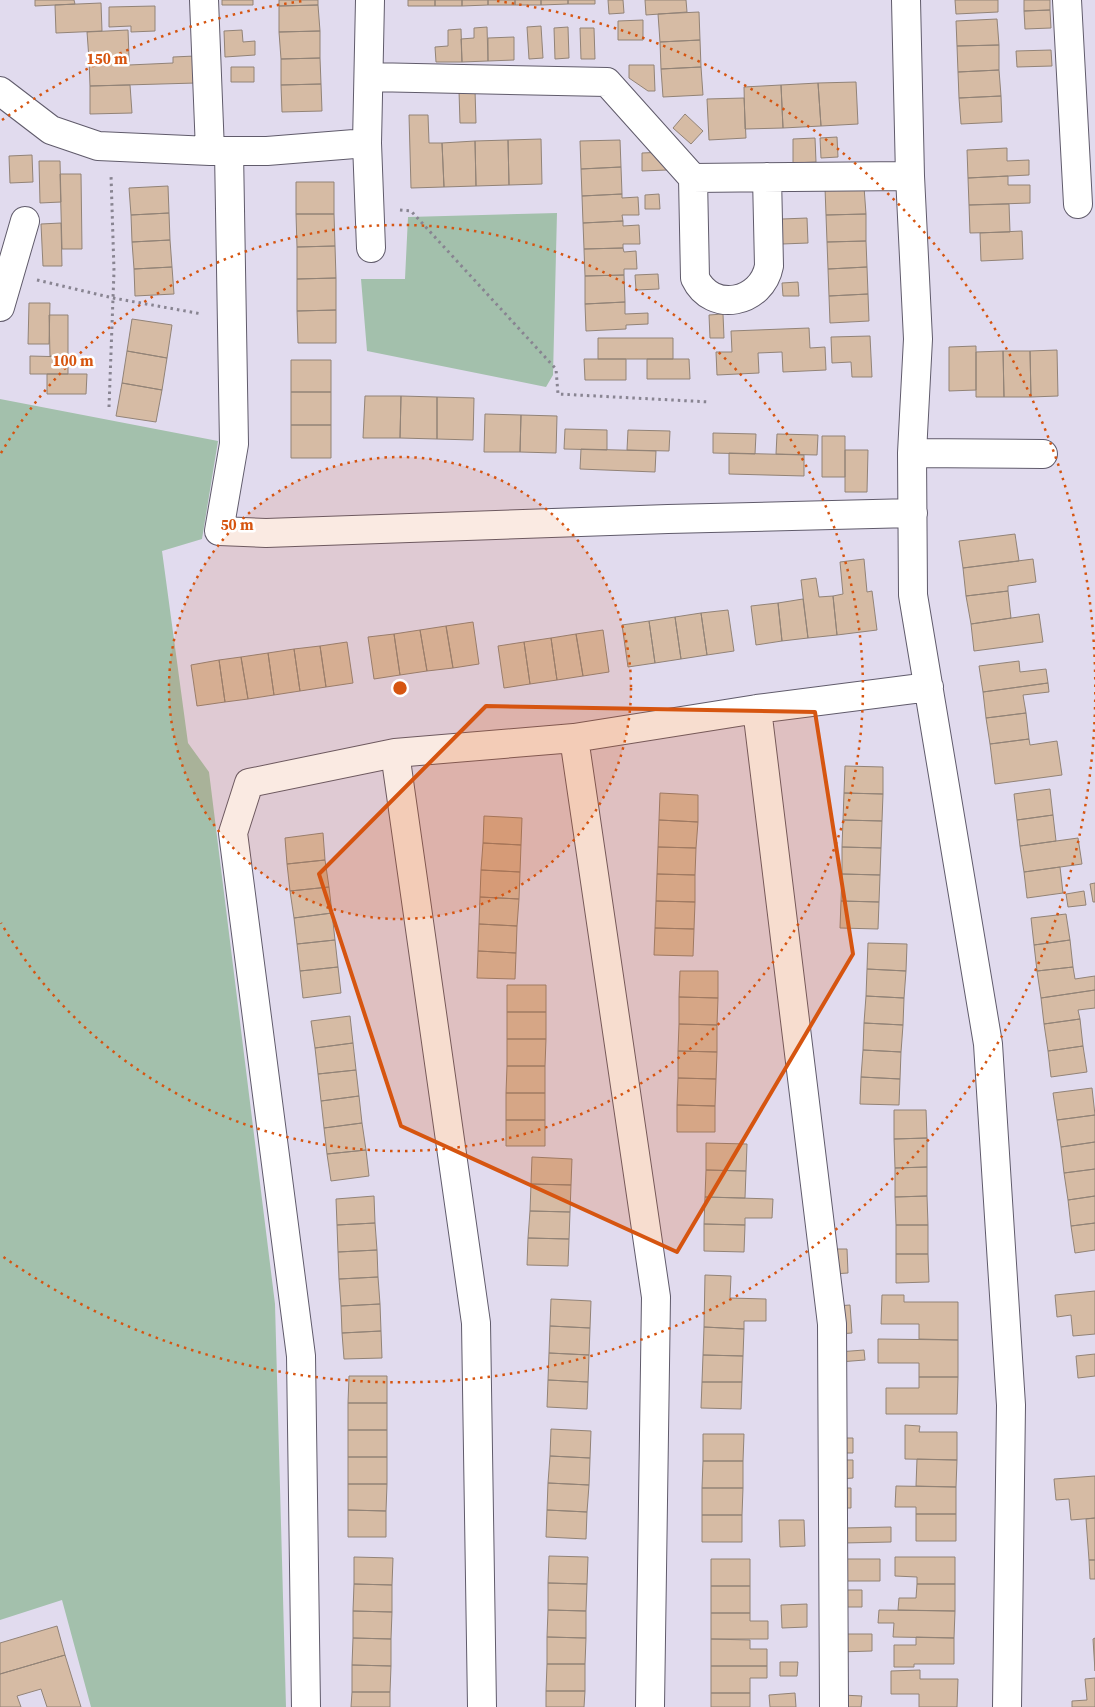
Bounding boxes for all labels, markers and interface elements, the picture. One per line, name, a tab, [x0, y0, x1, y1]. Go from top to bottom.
text: 150 m	[86, 48, 128, 69]
text: 100 m	[52, 350, 94, 371]
text: 50 m	[220, 514, 254, 535]
centre of rings	[391, 679, 409, 697]

